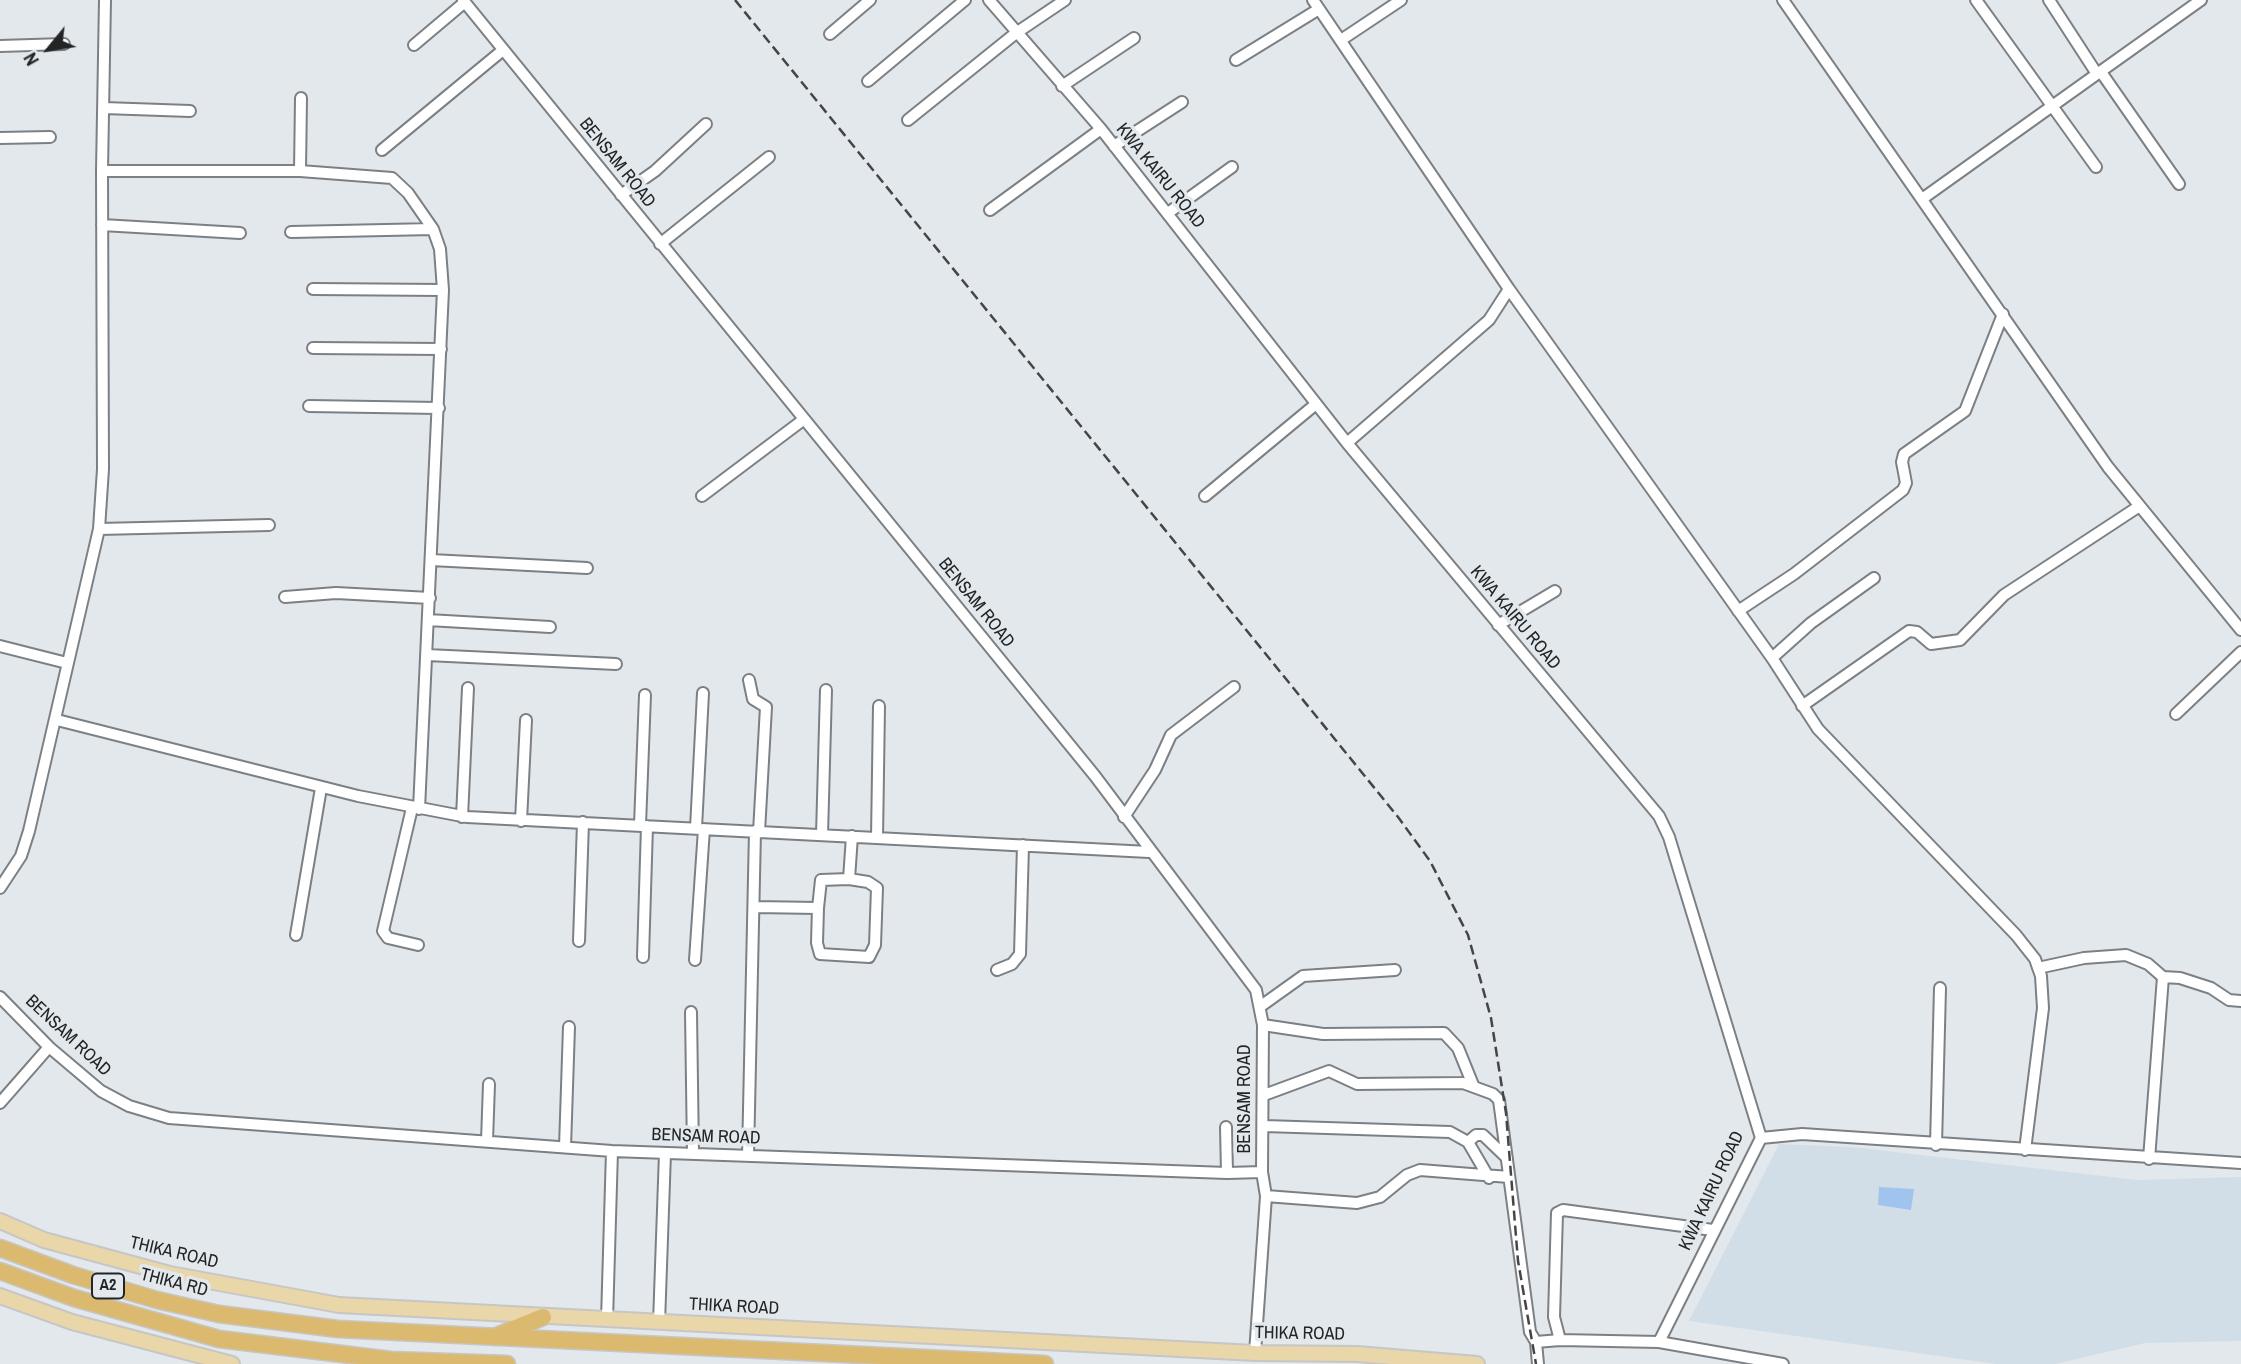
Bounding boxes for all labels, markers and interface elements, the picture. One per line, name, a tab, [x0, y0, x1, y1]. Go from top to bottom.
north arrow	[14, 14, 84, 84]
text: N	[17, 48, 45, 71]
street label: BENSAM ROAD	[574, 114, 660, 212]
street label: KWA KAIRU ROAD	[1111, 119, 1209, 233]
street label: BENSAM ROAD	[933, 554, 1019, 652]
street label: KWA KAIRU ROAD	[1465, 562, 1565, 674]
street label: BENSAM ROAD	[21, 991, 115, 1081]
street label: BENSAM ROAD	[1234, 1044, 1256, 1154]
street label: BENSAM ROAD	[651, 1124, 761, 1150]
street label: KWA KAIRU ROAD	[1675, 1128, 1749, 1254]
street label: THIKA ROAD	[128, 1232, 220, 1274]
street label: THIKA RD	[138, 1264, 210, 1302]
road number: A2	[92, 1274, 124, 1298]
street label: THIKA ROAD	[688, 1294, 780, 1320]
street label: THIKA ROAD	[1255, 1322, 1345, 1346]

